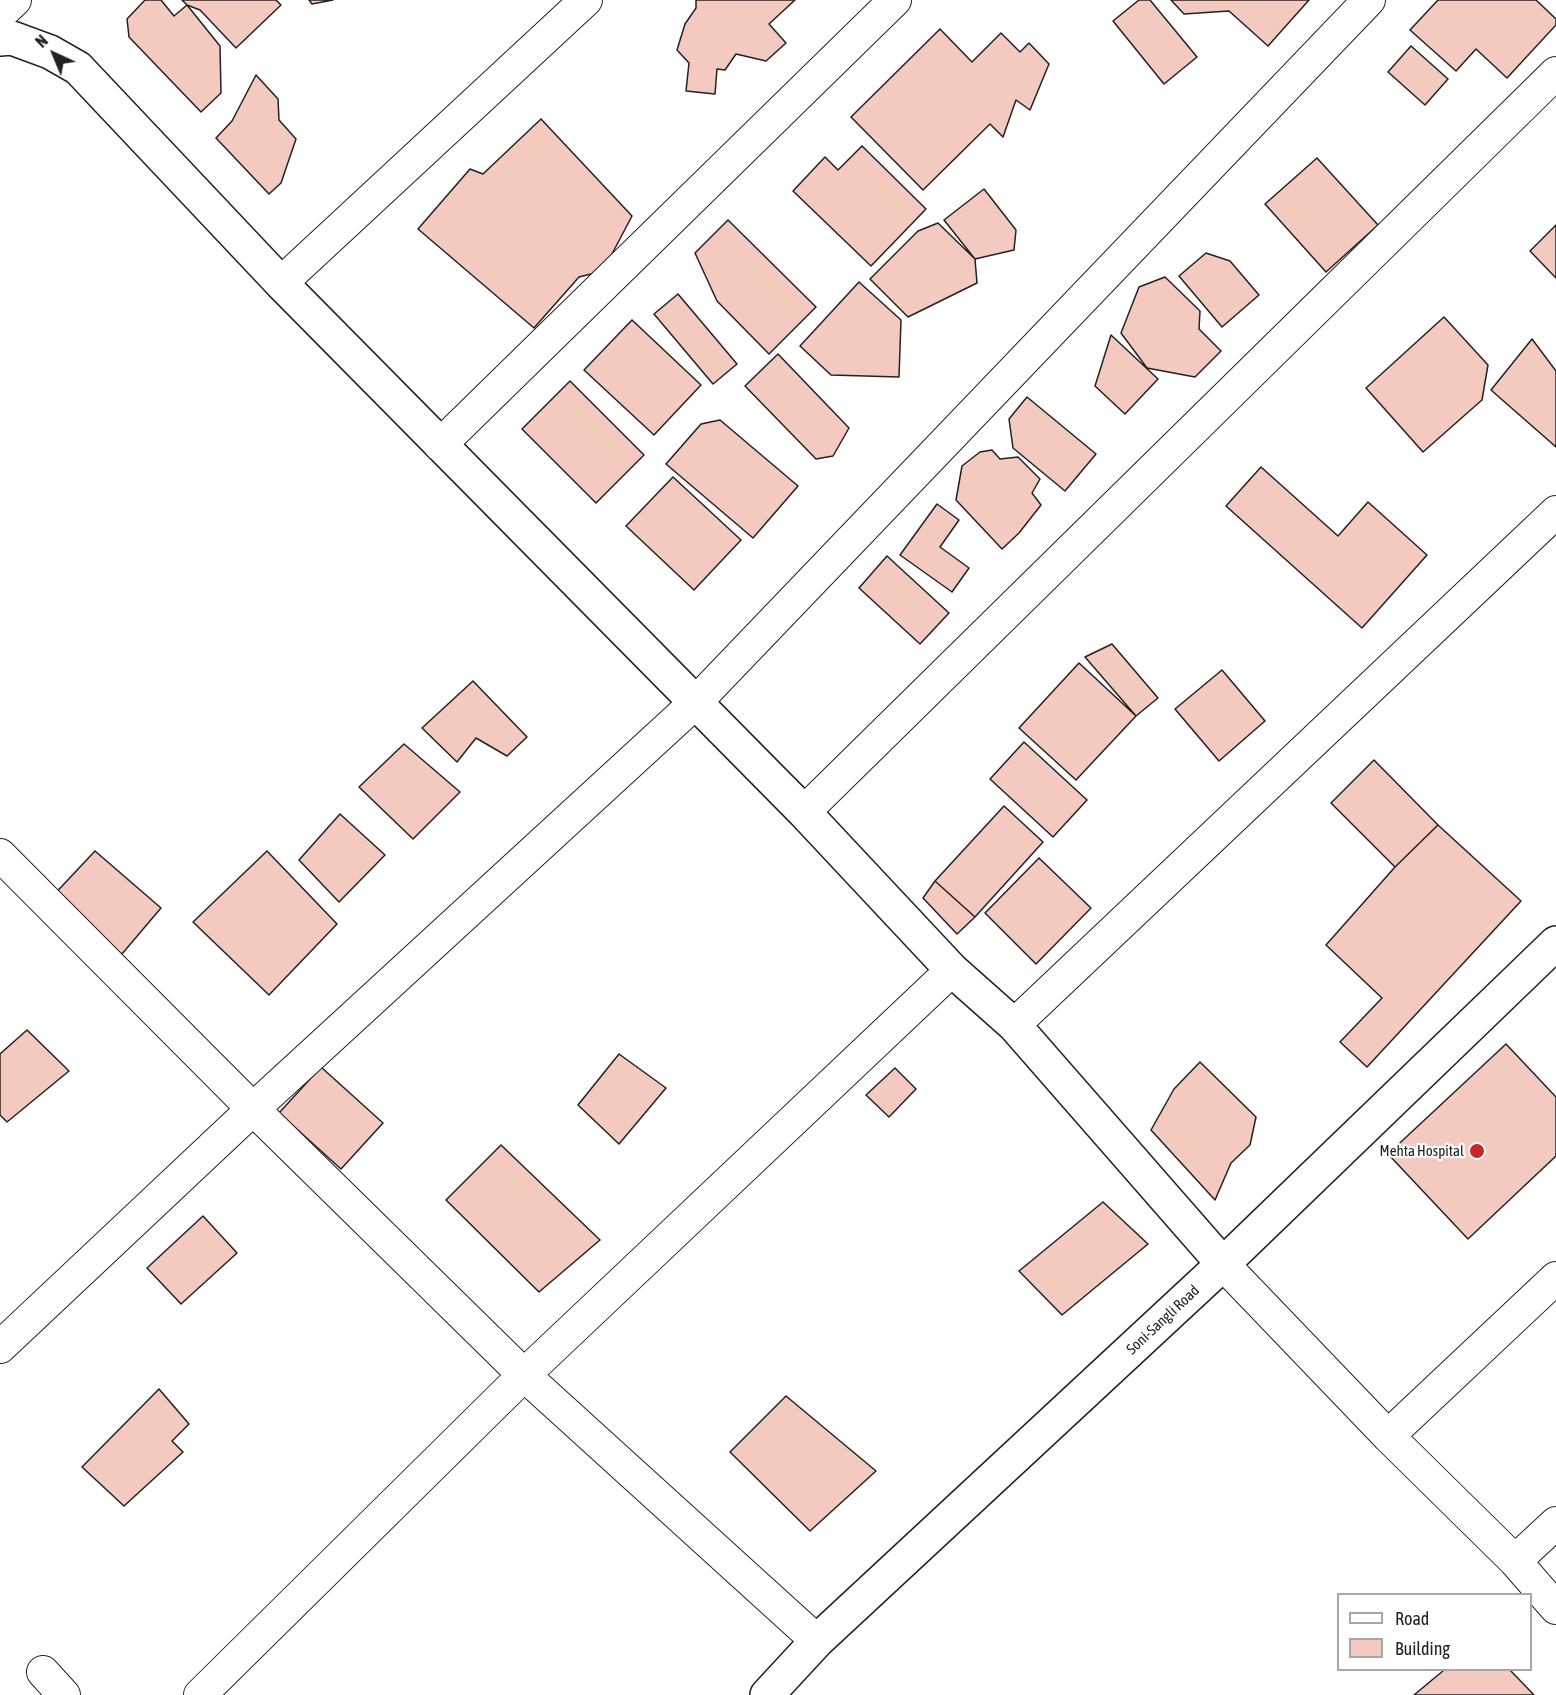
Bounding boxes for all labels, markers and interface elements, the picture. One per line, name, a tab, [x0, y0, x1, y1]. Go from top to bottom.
north arrow	[24, 24, 84, 84]
text: N	[32, 31, 51, 51]
place label: Mehta Hospital	[1380, 1142, 1464, 1160]
marker: Mehta Hospital	[1468, 1142, 1486, 1160]
street label: Soni-Sangli Road	[1123, 1282, 1203, 1358]
legend	[1337, 1593, 1532, 1671]
text: Road	[1395, 1608, 1429, 1629]
text: Building	[1395, 1638, 1450, 1659]

